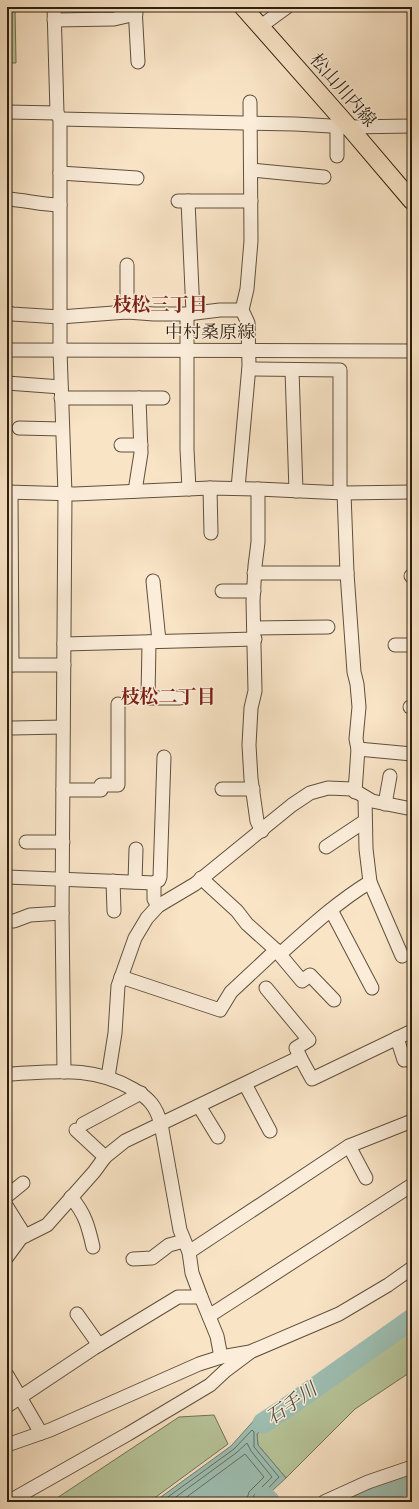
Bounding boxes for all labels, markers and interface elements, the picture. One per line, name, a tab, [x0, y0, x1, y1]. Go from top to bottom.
street label: 松山川内線	[305, 48, 382, 131]
district label: 枝松三丁目	[112, 292, 208, 317]
street label: 中村桑原線	[165, 320, 255, 343]
district label: 枝松二丁目	[120, 684, 216, 709]
water label: 石手川	[261, 1376, 323, 1430]

